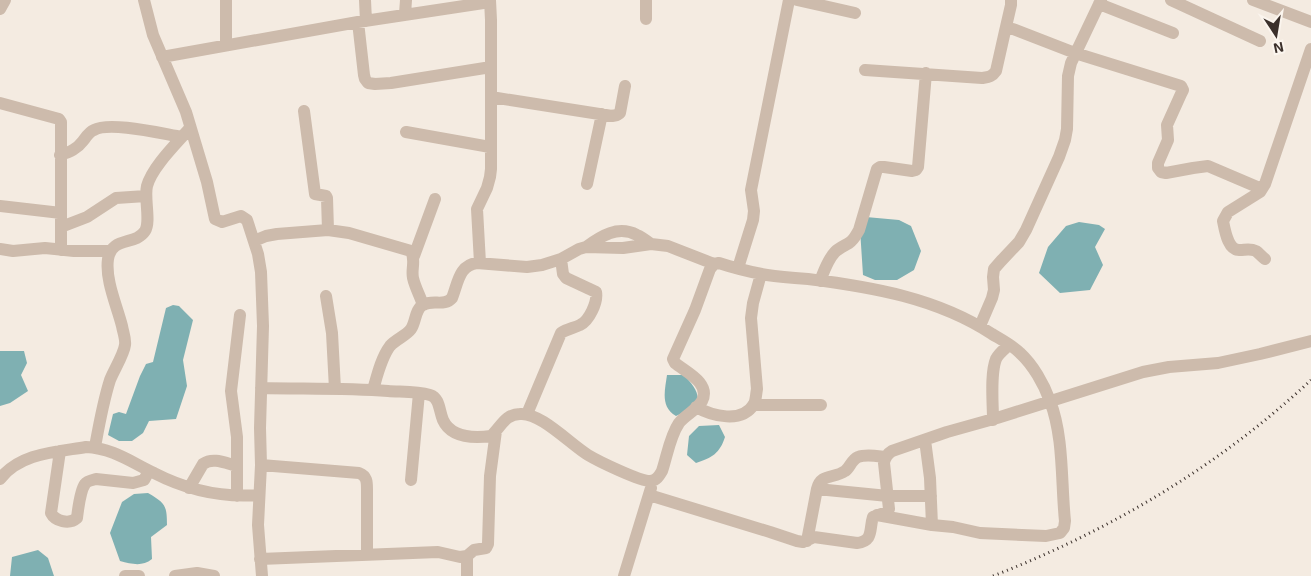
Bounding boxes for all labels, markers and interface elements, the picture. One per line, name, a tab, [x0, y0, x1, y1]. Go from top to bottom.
north arrow	[1251, 10, 1301, 60]
text: N	[1272, 39, 1286, 58]

